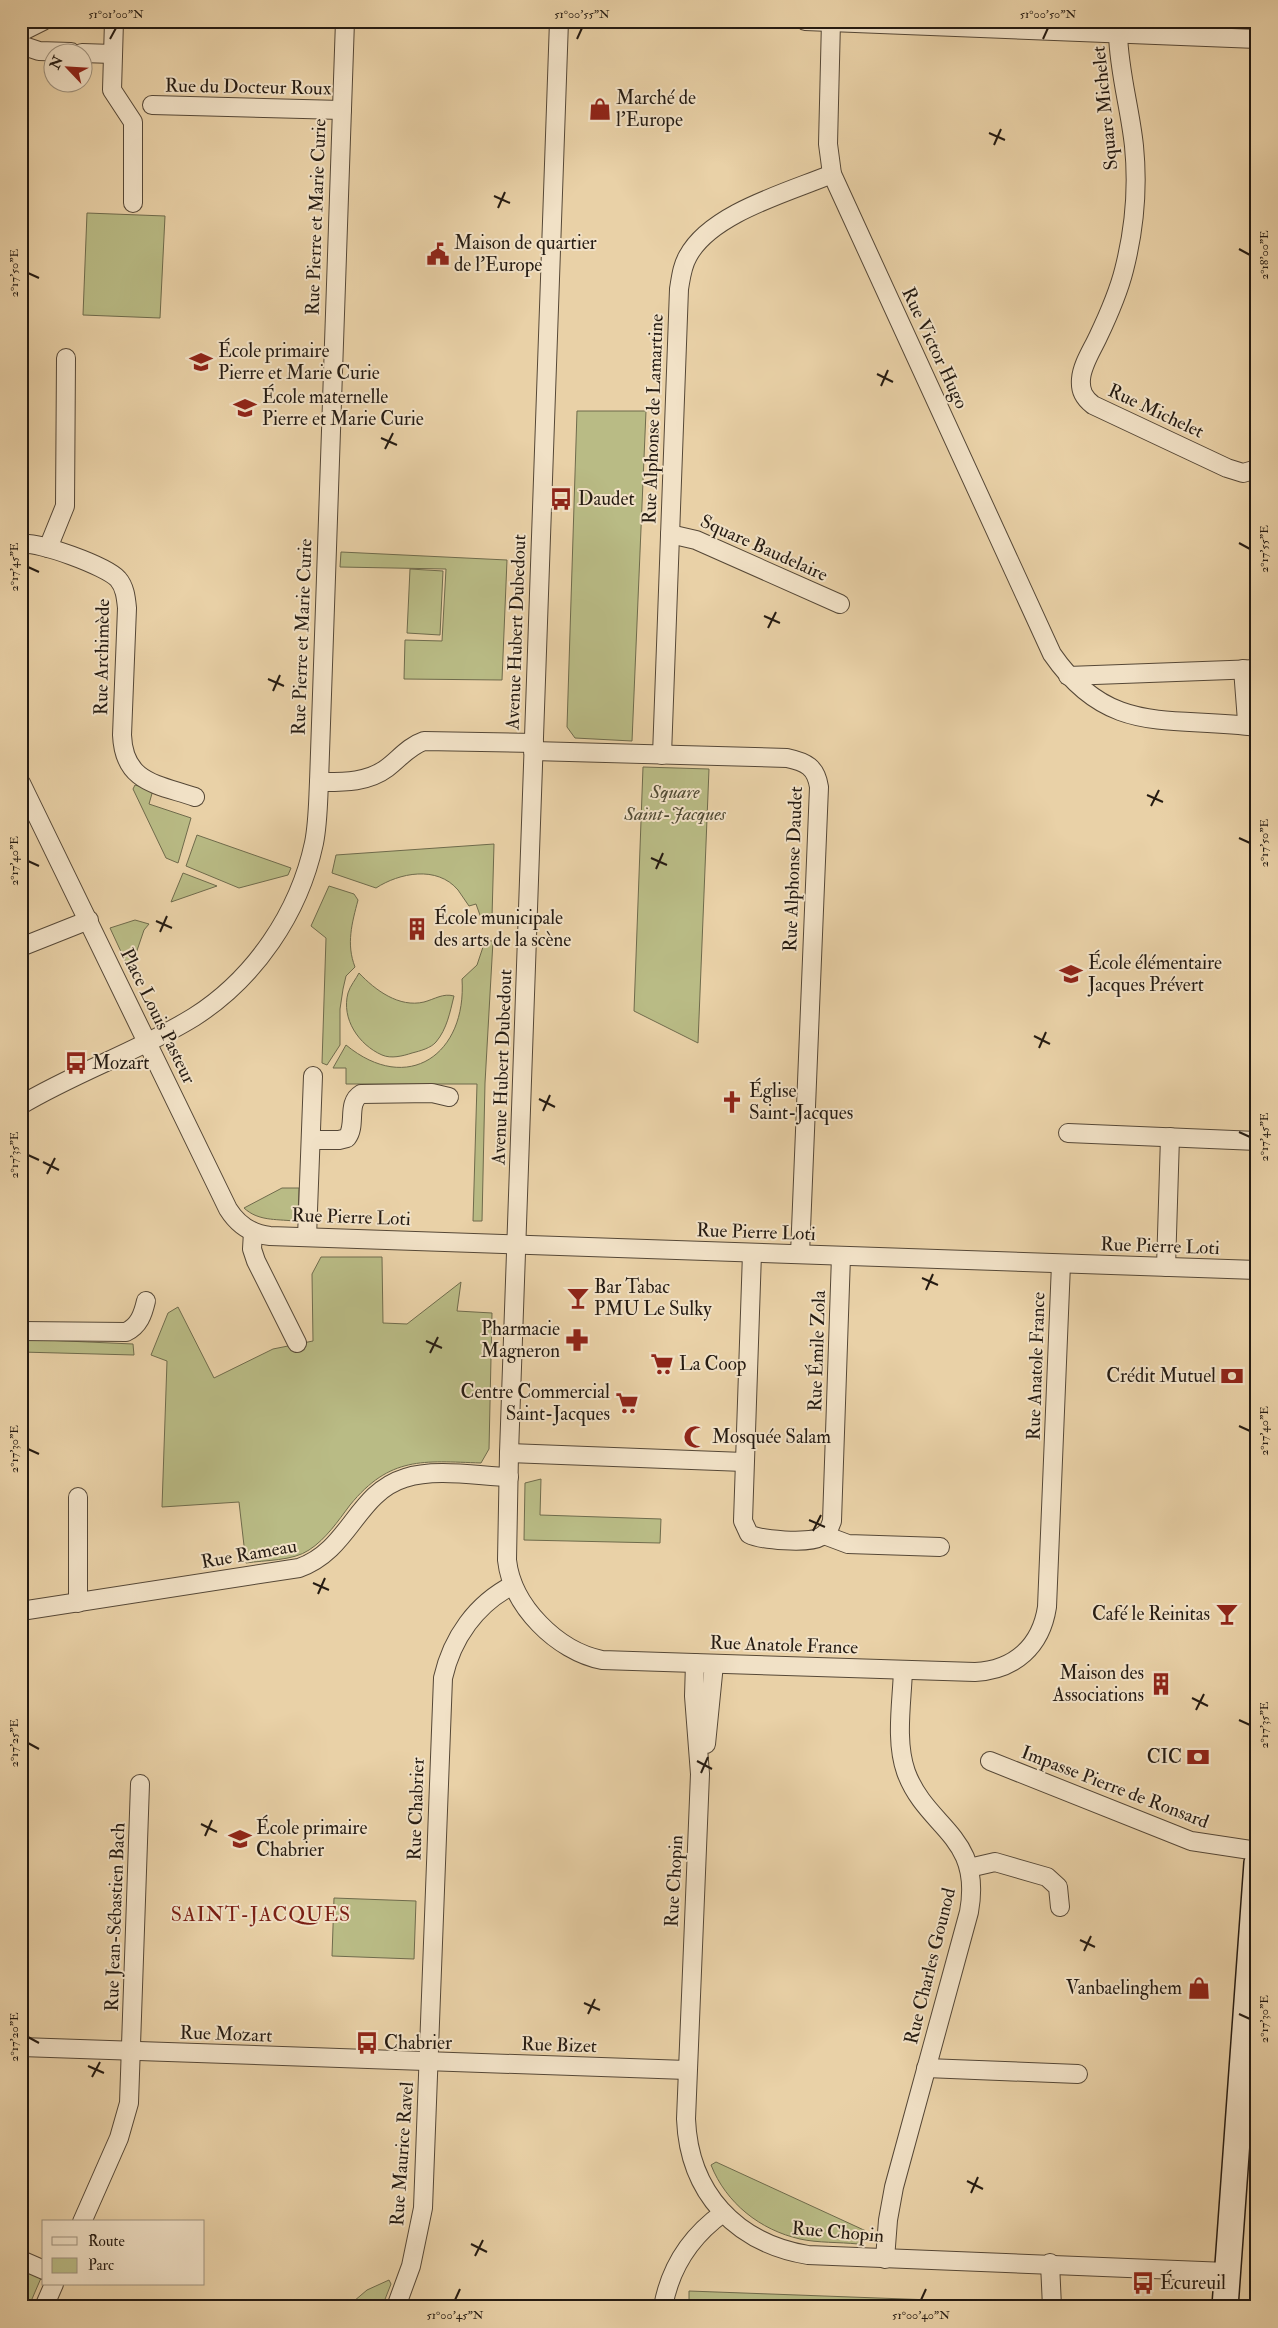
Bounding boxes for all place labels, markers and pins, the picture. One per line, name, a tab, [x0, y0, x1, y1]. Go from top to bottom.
place label: Marché de l'Europe	[616, 86, 696, 133]
shop icon: Marché de l'Europe	[587, 96, 613, 122]
place label: Maison de quartier de l'Europe	[454, 231, 597, 278]
public building icon: Maison de quartier de l'Europe	[425, 241, 451, 267]
place label: École primaire Pierre et Marie Curie	[218, 337, 380, 385]
school or university icon: École primaire Pierre et Marie Curie	[188, 349, 214, 375]
place label: École maternelle Pierre et Marie Curie	[262, 383, 424, 431]
school or university icon: École maternelle Pierre et Marie Curie	[232, 395, 258, 421]
bus stop icon: Daudet	[548, 486, 574, 512]
place label: Daudet	[578, 487, 635, 511]
place label: École municipale des arts de la scène	[434, 904, 571, 952]
building icon: École municipale des arts de la scène	[404, 916, 430, 942]
place label: École élémentaire Jacques Prévert	[1087, 949, 1222, 997]
school or university icon: École élémentaire Jacques Prévert	[1058, 961, 1084, 987]
bus stop icon: Mozart	[63, 1050, 89, 1076]
place label: Mozart	[92, 1051, 149, 1075]
place label: Église Saint-Jacques	[749, 1077, 853, 1125]
church icon: Église Saint-Jacques	[719, 1089, 745, 1115]
place label: Bar Tabac PMU Le Sulky	[594, 1275, 712, 1321]
bar icon: Bar Tabac PMU Le Sulky	[565, 1285, 591, 1311]
place label: Pharmacie Magneron	[481, 1317, 560, 1363]
pharmacy icon: Pharmacie Magneron	[564, 1327, 590, 1353]
supermarket icon: La Coop	[649, 1351, 675, 1377]
place label: La Coop	[679, 1352, 746, 1377]
bank icon: Crédit Mutuel	[1219, 1363, 1245, 1389]
place label: Crédit Mutuel	[1106, 1364, 1216, 1388]
place label: Centre Commercial Saint-Jacques	[461, 1380, 610, 1426]
supermarket icon: Centre Commercial Saint-Jacques	[614, 1390, 640, 1416]
mosque icon: Mosquée Salam	[682, 1424, 708, 1450]
place label: Mosquée Salam	[712, 1425, 831, 1449]
bar icon: Café le Reinitas	[1214, 1601, 1240, 1627]
place label: Café le Reinitas	[1092, 1602, 1210, 1626]
place label: Maison des Associations	[1052, 1661, 1144, 1707]
building icon: Maison des Associations	[1148, 1671, 1174, 1697]
bank icon: CIC	[1185, 1744, 1211, 1770]
place label: CIC	[1147, 1745, 1182, 1769]
place label: École primaire Chabrier	[256, 1814, 367, 1862]
school or university icon: École primaire Chabrier	[227, 1826, 253, 1852]
shop icon: Vanbaelinghem	[1186, 1975, 1212, 2001]
place label: Vanbaelinghem	[1066, 1976, 1182, 2000]
bus stop icon: Chabrier	[354, 2030, 380, 2056]
place label: Chabrier	[384, 2031, 452, 2055]
place label: Écureuil	[1160, 2269, 1226, 2295]
bus stop icon: Écureuil	[1130, 2270, 1156, 2296]

